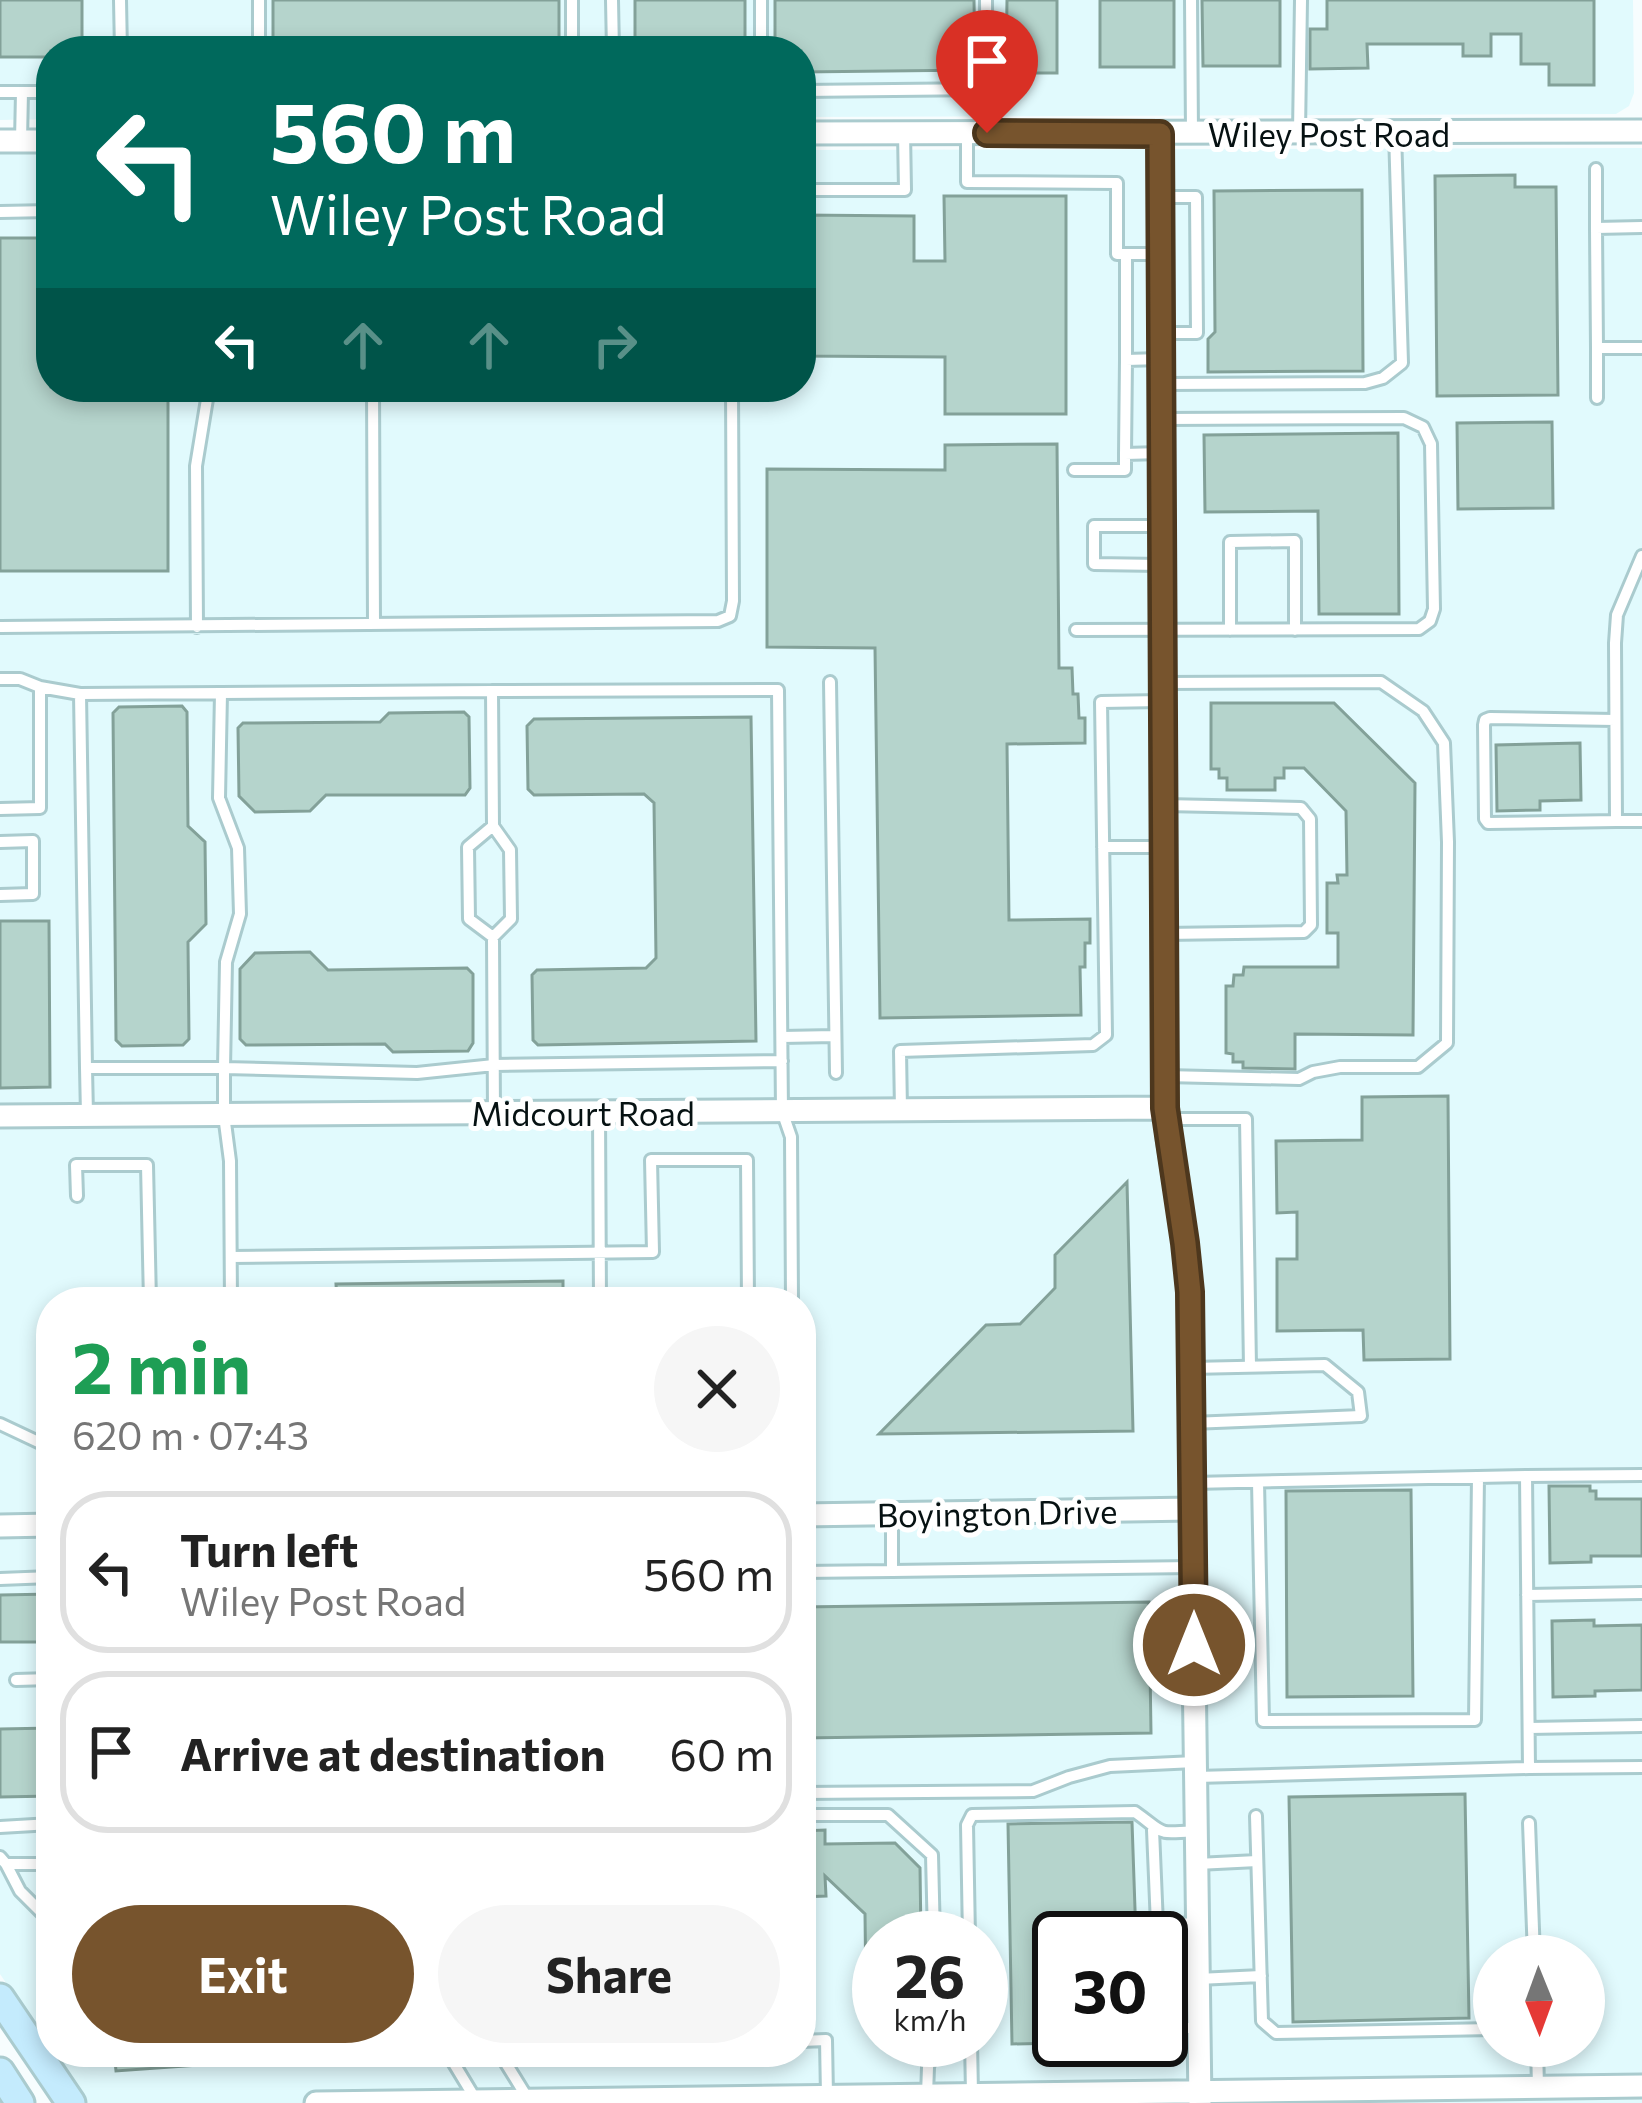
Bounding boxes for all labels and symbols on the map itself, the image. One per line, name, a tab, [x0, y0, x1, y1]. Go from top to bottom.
pin	[936, 10, 1038, 133]
street label: Wiley Post Road	[1208, 113, 1450, 154]
street label: Midcourt Road	[471, 1092, 695, 1133]
street label: Boyington Drive	[876, 1489, 1118, 1535]
position arrow	[1131, 1582, 1257, 1708]
speed limit sign: 30	[1032, 1911, 1188, 2067]
north arrow	[1473, 1935, 1605, 2067]

